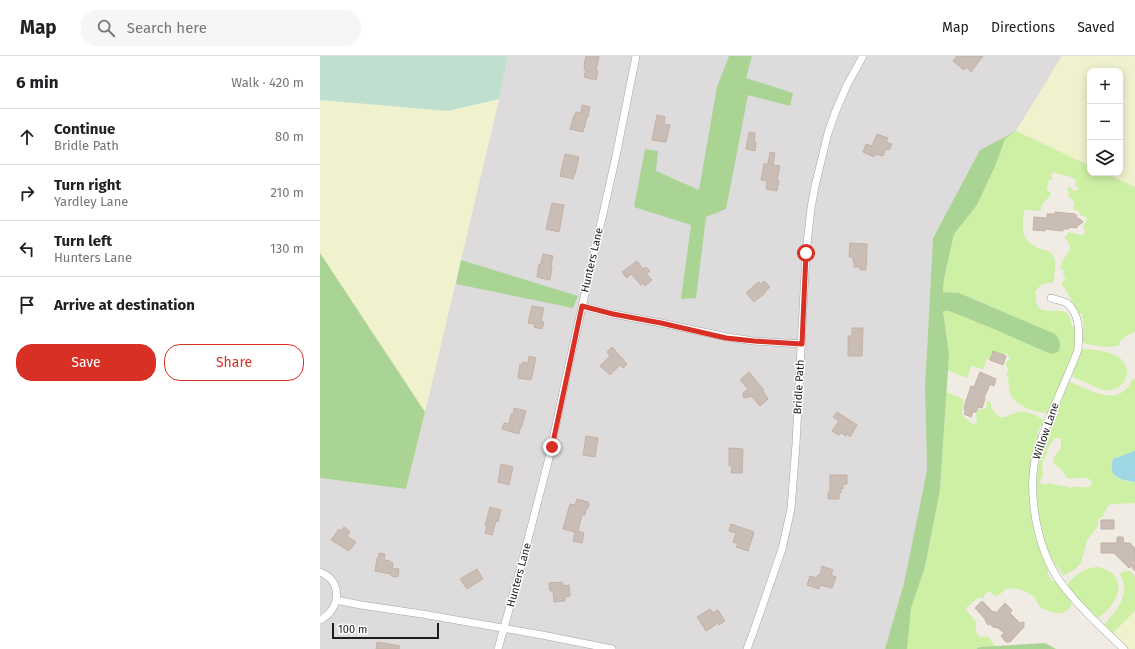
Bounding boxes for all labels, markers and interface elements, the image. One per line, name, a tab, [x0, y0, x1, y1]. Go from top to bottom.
search box	[81, 10, 361, 46]
text: Map	[20, 16, 57, 39]
icon: search	[95, 17, 117, 39]
text: Search here	[127, 19, 207, 37]
text: Map	[942, 19, 969, 36]
text: Directions	[991, 19, 1055, 36]
text: Saved	[1077, 19, 1115, 36]
map controls	[1087, 68, 1123, 176]
button: +	[1087, 68, 1123, 104]
text: 6 min	[16, 72, 59, 93]
text: Walk · 420 m	[231, 75, 304, 90]
button: −	[1087, 104, 1123, 140]
text: Continue	[54, 120, 115, 138]
icon: ahead	[16, 126, 38, 148]
text: 80 m	[275, 129, 304, 144]
text: Bridle Path	[54, 138, 119, 153]
button: layers	[1087, 140, 1123, 176]
text: Turn right	[54, 176, 121, 194]
icon: right	[16, 182, 38, 204]
text: 210 m	[270, 185, 304, 200]
text: Yardley Lane	[54, 194, 128, 209]
street label: Hunters Lane	[578, 226, 606, 294]
text: Turn left	[54, 232, 112, 250]
icon: left	[16, 238, 38, 260]
text: 130 m	[270, 241, 304, 256]
route start	[797, 244, 815, 262]
text: Hunters Lane	[54, 250, 132, 265]
icon: arrive	[16, 294, 38, 316]
text: Arrive at destination	[54, 296, 195, 314]
button: Save	[16, 344, 156, 381]
button: Share	[164, 344, 304, 381]
street label: Bridle Path	[791, 359, 807, 415]
street label: Willow Lane	[1030, 401, 1062, 461]
route end	[543, 438, 561, 456]
street label: Hunters Lane	[504, 541, 534, 609]
scale bar	[332, 621, 439, 640]
text: 100 m	[338, 623, 367, 636]

